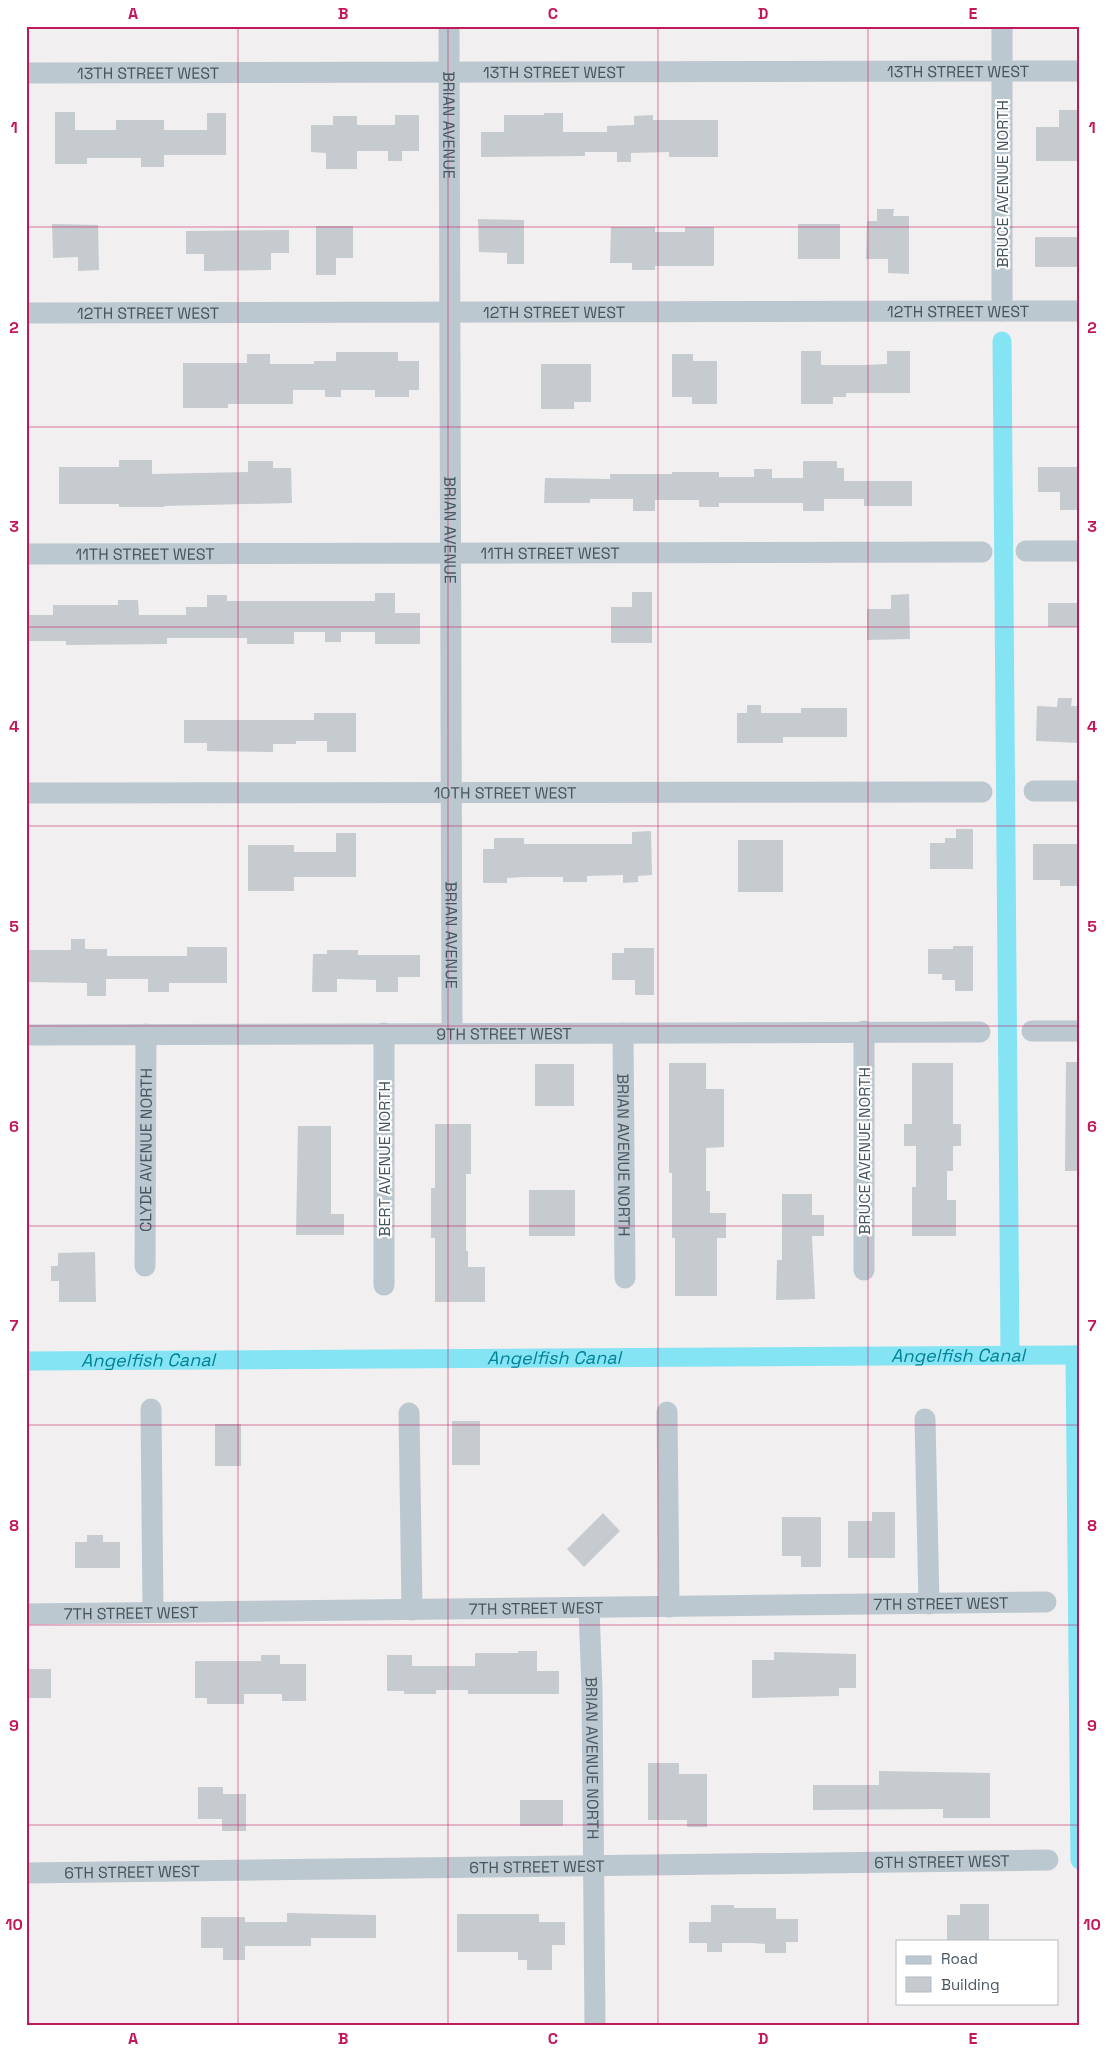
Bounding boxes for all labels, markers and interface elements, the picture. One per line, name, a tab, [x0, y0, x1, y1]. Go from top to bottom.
text: A	[128, 3, 138, 24]
text: B	[338, 3, 348, 24]
text: C	[548, 3, 558, 24]
text: D	[758, 3, 768, 24]
text: E	[969, 3, 978, 24]
street label: 13TH STREET WEST	[887, 61, 1029, 82]
street label: 13TH STREET WEST	[483, 62, 625, 83]
street label: 13TH STREET WEST	[77, 63, 219, 84]
street label: BRIAN AVENUE	[438, 71, 459, 179]
street label: BRUCE AVENUE NORTH	[992, 100, 1013, 268]
text: 1	[10, 117, 18, 138]
text: 1	[1088, 117, 1096, 138]
street label: 12TH STREET WEST	[887, 301, 1029, 322]
street label: 12TH STREET WEST	[483, 302, 625, 323]
street label: 12TH STREET WEST	[77, 303, 219, 324]
text: 2	[9, 317, 19, 338]
text: 2	[1087, 317, 1097, 338]
street label: BRIAN AVENUE	[439, 476, 461, 584]
text: 3	[9, 516, 19, 537]
text: 3	[1087, 516, 1097, 537]
street label: 11TH STREET WEST	[480, 543, 620, 564]
street label: 11TH STREET WEST	[75, 544, 215, 565]
text: 4	[9, 716, 19, 737]
text: 4	[1087, 716, 1097, 737]
street label: 10TH STREET WEST	[434, 782, 576, 804]
street label: BRIAN AVENUE	[441, 881, 462, 989]
text: 5	[9, 916, 19, 937]
text: 5	[1087, 916, 1097, 937]
street label: 9TH STREET WEST	[436, 1023, 572, 1045]
street label: BRUCE AVENUE NORTH	[854, 1067, 875, 1235]
street label: CLYDE AVENUE NORTH	[135, 1068, 157, 1232]
street label: BRIAN AVENUE NORTH	[612, 1073, 635, 1237]
street label: BERT AVENUE NORTH	[374, 1081, 395, 1237]
text: 6	[9, 1116, 19, 1137]
text: 6	[1087, 1116, 1097, 1137]
text: 7	[10, 1315, 19, 1336]
text: 7	[1088, 1315, 1097, 1336]
water label: Angelfish Canal	[891, 1343, 1028, 1367]
water label: Angelfish Canal	[487, 1346, 624, 1369]
water label: Angelfish Canal	[81, 1348, 218, 1372]
text: 8	[9, 1515, 19, 1536]
text: 8	[1087, 1515, 1097, 1536]
street label: 7TH STREET WEST	[873, 1592, 1008, 1615]
street label: 7TH STREET WEST	[468, 1597, 603, 1620]
street label: 7TH STREET WEST	[63, 1602, 199, 1625]
street label: BRIAN AVENUE NORTH	[581, 1676, 603, 1840]
text: 9	[9, 1715, 19, 1736]
text: 9	[1087, 1715, 1097, 1736]
street label: 6TH STREET WEST	[874, 1850, 1010, 1873]
street label: 6TH STREET WEST	[469, 1856, 605, 1878]
street label: 6TH STREET WEST	[64, 1861, 200, 1884]
text: 10	[5, 1914, 23, 1935]
text: 10	[1083, 1914, 1101, 1935]
legend	[896, 1940, 1058, 2004]
text: Road	[941, 1949, 978, 1968]
text: Building	[941, 1975, 1000, 1994]
text: A	[128, 2028, 138, 2049]
text: B	[338, 2028, 348, 2049]
text: C	[548, 2028, 558, 2049]
text: D	[758, 2028, 768, 2049]
text: E	[969, 2028, 978, 2049]

